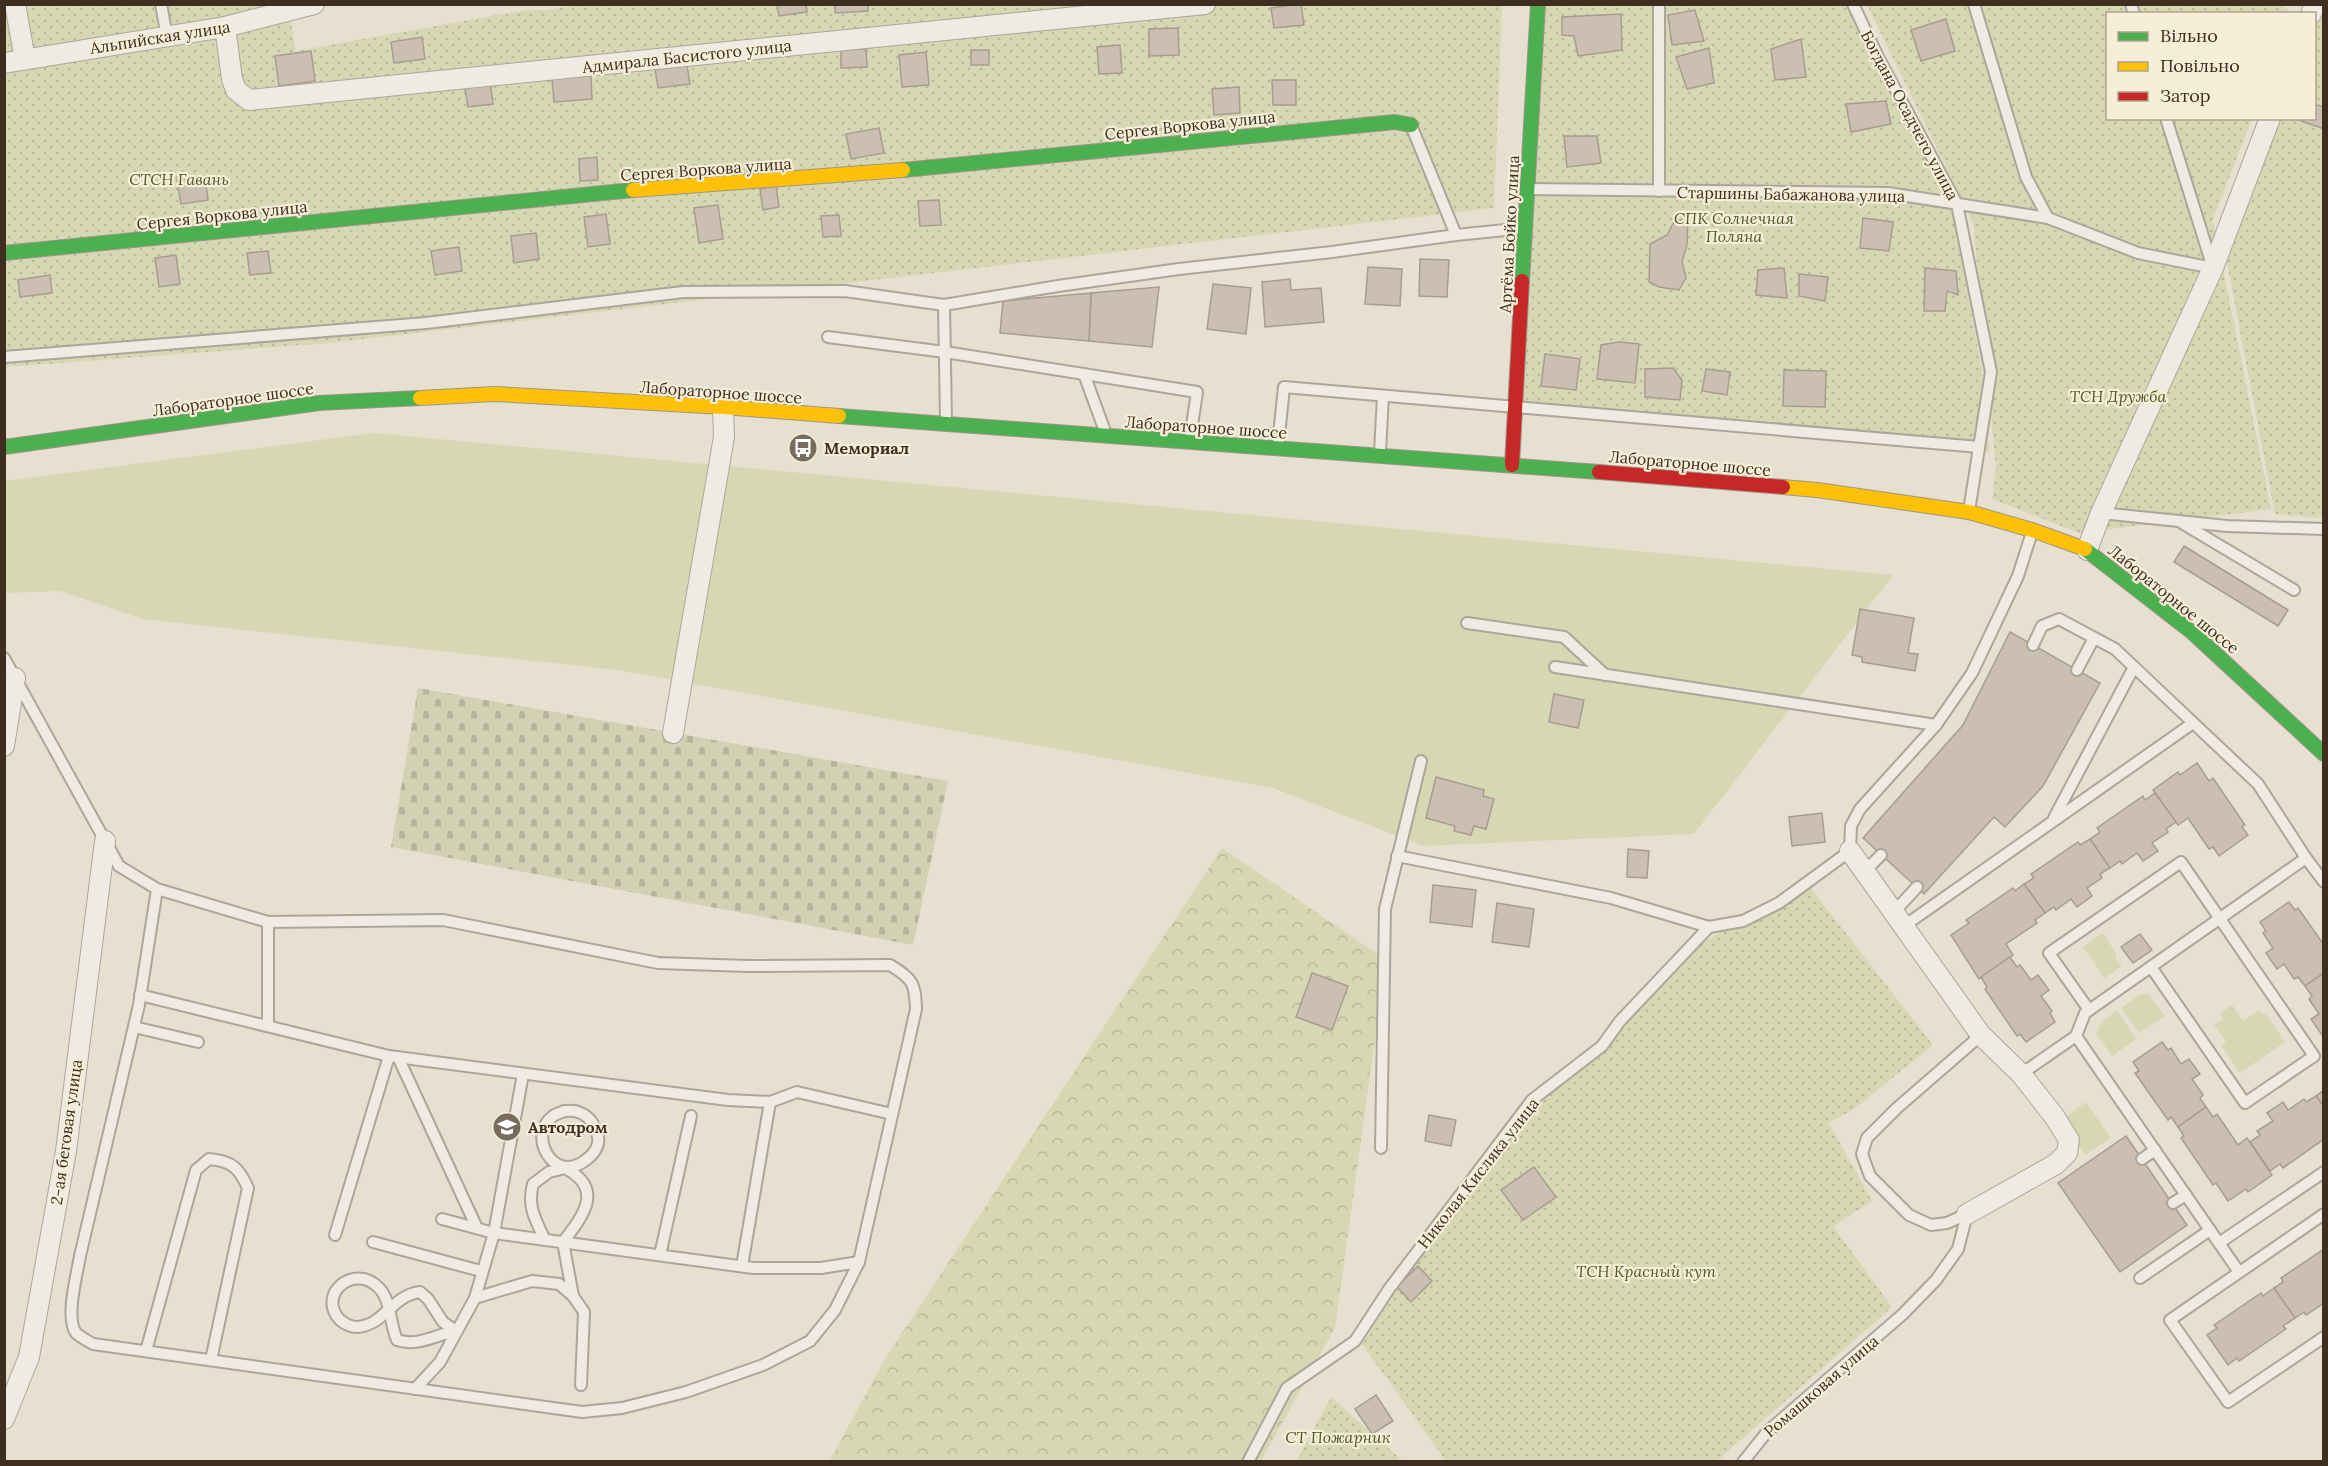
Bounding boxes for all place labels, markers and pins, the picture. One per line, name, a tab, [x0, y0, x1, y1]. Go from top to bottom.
bus stop icon: Мемориал	[787, 432, 819, 464]
place label: Мемориал	[824, 438, 910, 458]
school or university icon: Автодром	[491, 1111, 523, 1143]
place label: Автодром	[528, 1117, 608, 1137]

